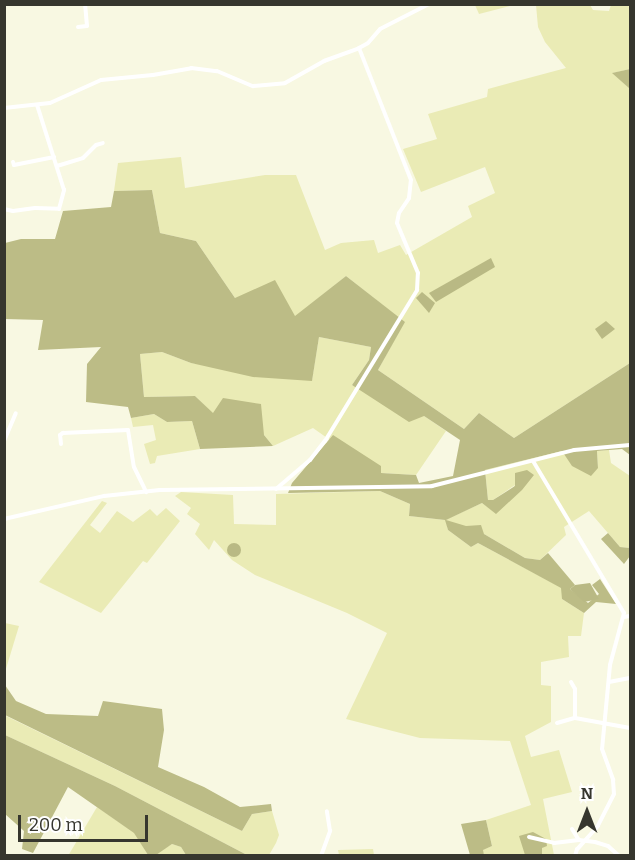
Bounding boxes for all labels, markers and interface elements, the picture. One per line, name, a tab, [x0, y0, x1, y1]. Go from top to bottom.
north arrow	[557, 782, 617, 842]
text: N	[581, 784, 593, 803]
scale bar	[21, 803, 152, 841]
text: 200 m	[29, 814, 83, 836]

